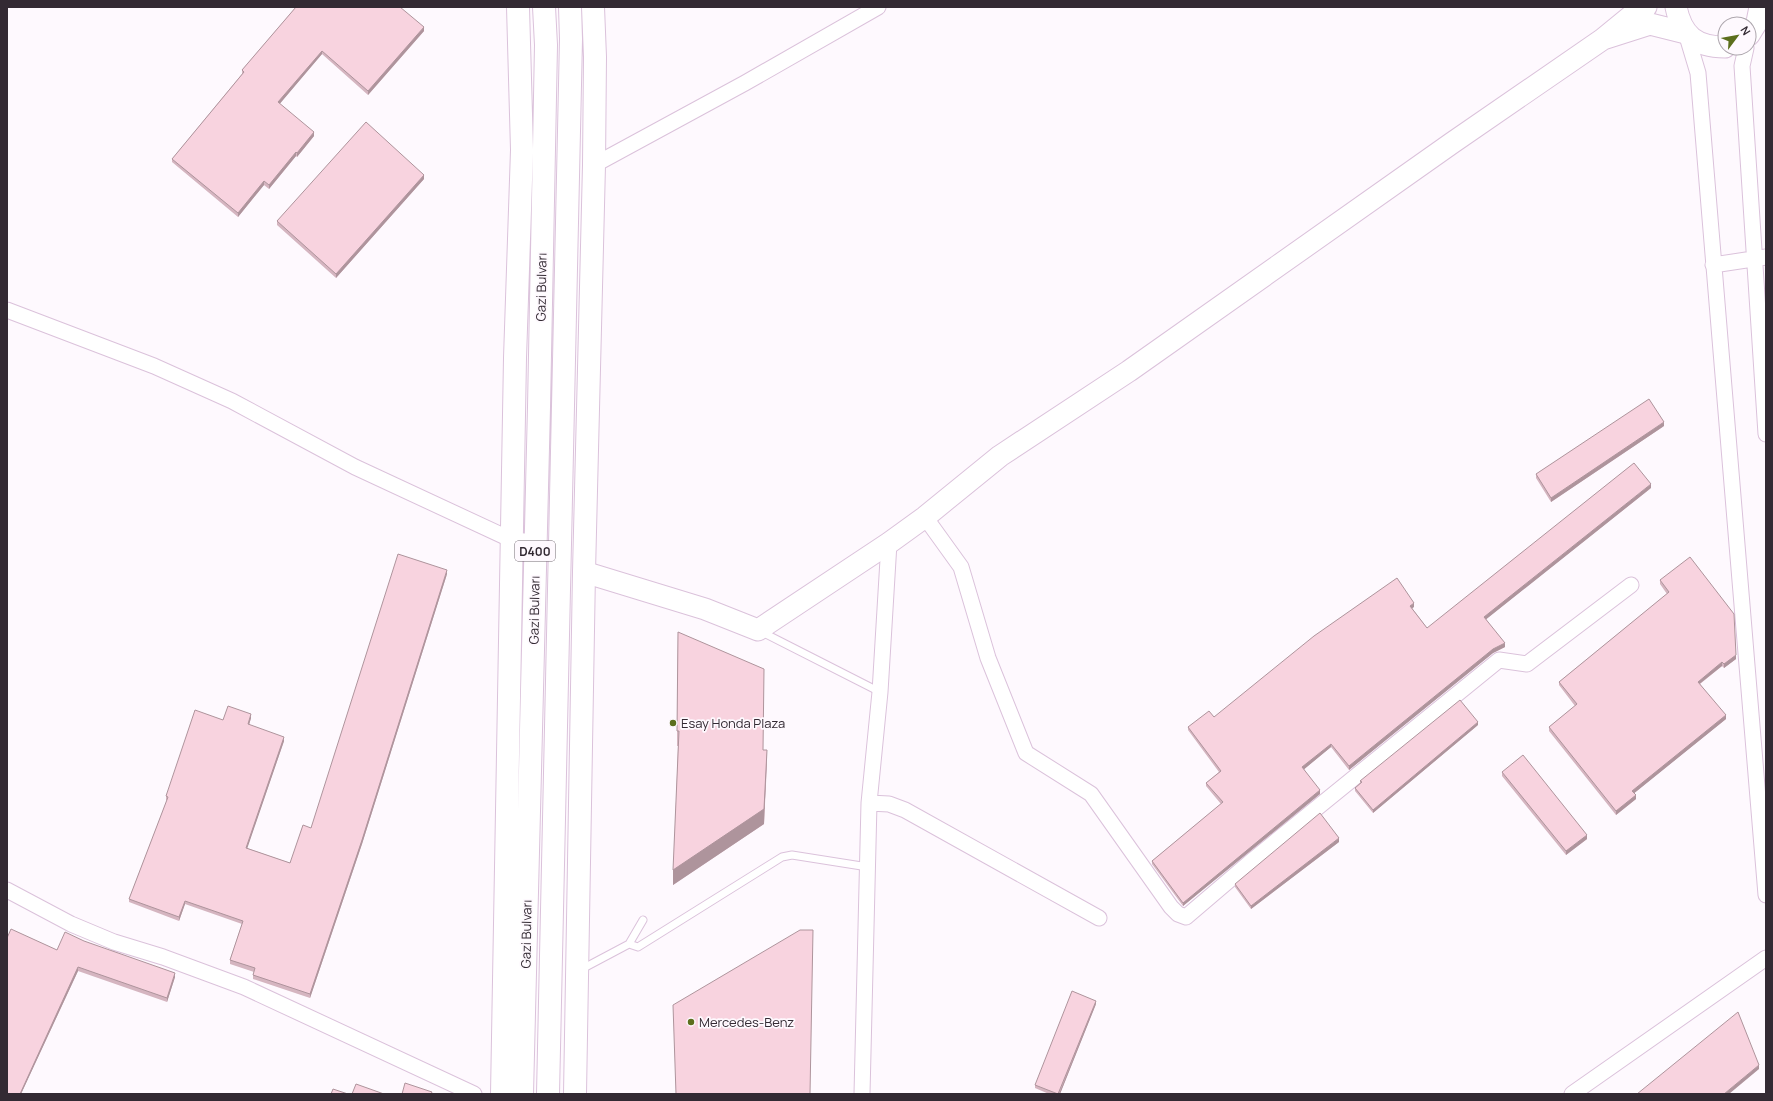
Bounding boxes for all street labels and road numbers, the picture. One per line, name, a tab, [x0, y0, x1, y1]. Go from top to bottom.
street label: Gazi Bulvarı	[531, 252, 551, 322]
road number: D400	[515, 541, 555, 561]
street label: Gazi Bulvarı	[524, 575, 544, 645]
street label: Gazi Bulvarı	[516, 899, 536, 969]

